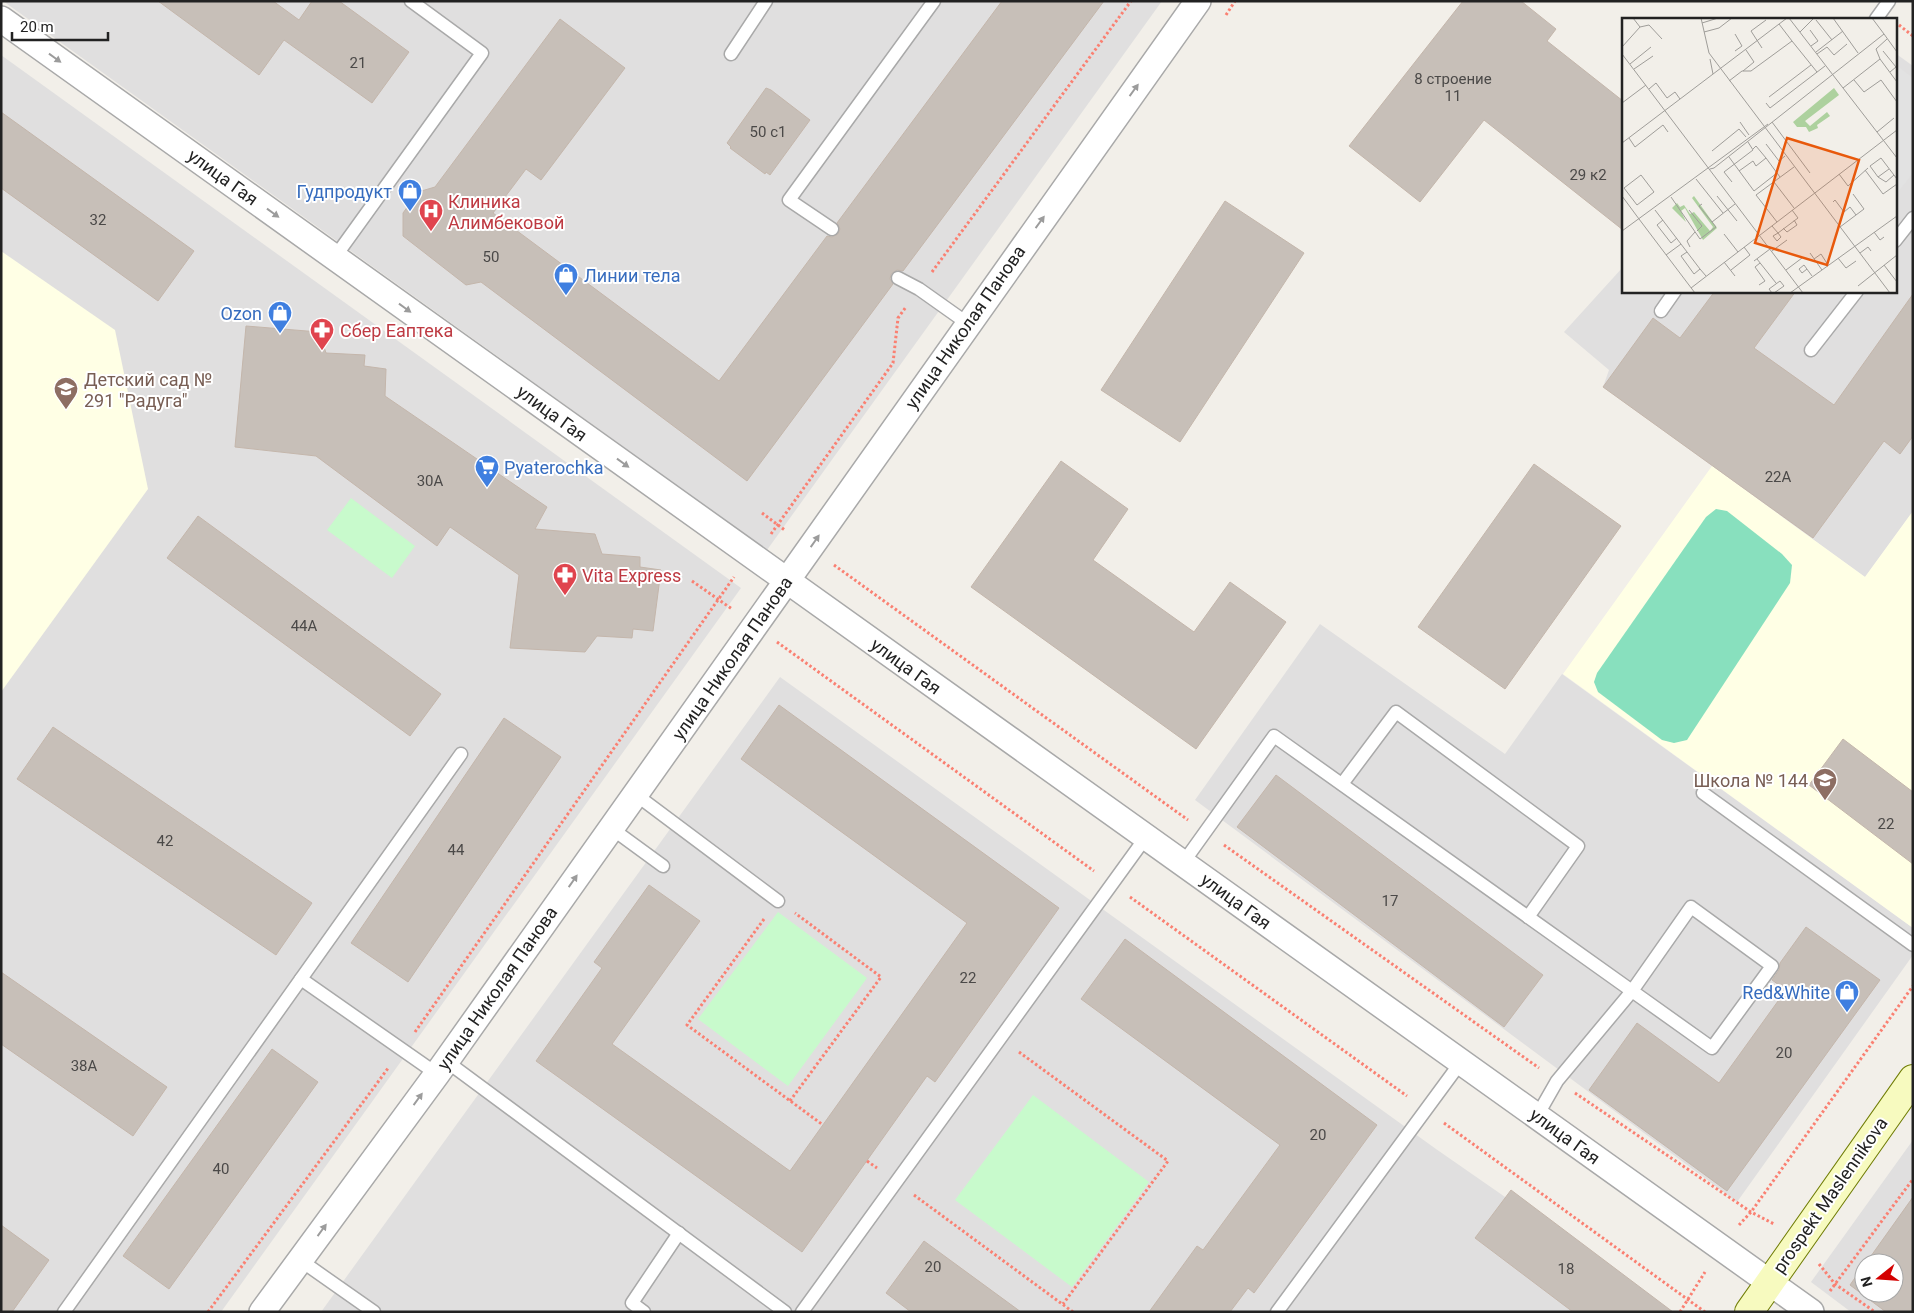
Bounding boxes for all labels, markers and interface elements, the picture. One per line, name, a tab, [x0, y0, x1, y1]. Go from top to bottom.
scale bar	[12, 10, 109, 42]
text: 20 m	[20, 18, 54, 36]
inset map	[1622, 18, 1896, 292]
one-way arrow	[48, 53, 62, 63]
house number: 21	[350, 54, 366, 72]
house number: 8 строение 11	[1414, 70, 1492, 105]
one-way arrow	[1129, 83, 1139, 97]
house number: 50 с1	[750, 123, 786, 141]
street label: улица Гая	[184, 144, 262, 210]
house number: 29 к2	[1569, 166, 1607, 184]
shop icon: Гудпродукт	[397, 178, 423, 212]
place label: Гудпродукт	[296, 181, 392, 202]
place label: Клиника Алимбековой	[448, 191, 564, 233]
hospital icon: Клиника Алимбековой	[418, 198, 444, 232]
one-way arrow	[266, 208, 280, 218]
house number: 32	[90, 211, 106, 229]
one-way arrow	[1035, 215, 1045, 229]
street label: улица Николая Панова	[901, 241, 1029, 413]
house number: 50	[483, 248, 499, 266]
shop icon: Линии тела	[553, 262, 579, 296]
place label: Линии тела	[584, 265, 680, 286]
shop icon: Ozon	[267, 300, 293, 334]
place label: Ozon	[221, 303, 262, 324]
one-way arrow	[398, 303, 412, 313]
pharmacy icon: Сбер Еаптека	[309, 317, 335, 351]
place label: Сбер Еаптека	[340, 320, 453, 341]
place label: Детский сад № 291 "Радуга"	[84, 369, 212, 411]
school or university icon: Детский сад № 291 "Радуга"	[53, 376, 79, 410]
street label: улица Гая	[513, 380, 591, 446]
supermarket icon: Pyaterochka	[474, 454, 500, 488]
place label: Pyaterochka	[504, 457, 604, 478]
one-way arrow	[616, 458, 630, 468]
house number: 22А	[1765, 468, 1792, 486]
house number: 30A	[417, 472, 444, 490]
one-way arrow	[810, 534, 820, 547]
pharmacy icon: Vita Express	[552, 562, 578, 596]
place label: Vita Express	[582, 565, 681, 586]
street label: улица Николая Панова	[668, 572, 796, 744]
house number: 44А	[291, 617, 318, 635]
street label: улица Гая	[867, 633, 945, 699]
school or university icon: Школа № 144	[1812, 767, 1838, 801]
place label: Школа № 144	[1693, 770, 1808, 791]
house number: 22	[1878, 815, 1894, 833]
house number: 42	[157, 832, 173, 850]
house number: 44	[448, 841, 465, 859]
street label: улица Гая	[1197, 868, 1275, 934]
one-way arrow	[568, 874, 578, 888]
house number: 17	[1382, 892, 1398, 910]
street label: улица Николая Панова	[433, 902, 561, 1074]
house number: 22	[960, 969, 976, 987]
shop icon: Red&White	[1834, 979, 1860, 1013]
place label: Red&White	[1742, 982, 1830, 1003]
house number: 20	[1776, 1044, 1792, 1062]
house number: 38А	[71, 1057, 98, 1075]
one-way arrow	[413, 1092, 423, 1106]
street label: улица Гая	[1526, 1103, 1604, 1169]
street label: prospekt Maslennikova	[1768, 1113, 1892, 1277]
house number: 20	[1310, 1126, 1326, 1144]
house number: 40	[213, 1160, 229, 1178]
one-way arrow	[317, 1223, 327, 1237]
north arrow	[1854, 1253, 1904, 1303]
house number: 20	[925, 1258, 941, 1276]
house number: 18	[1558, 1260, 1574, 1278]
text: N	[1857, 1275, 1876, 1289]

